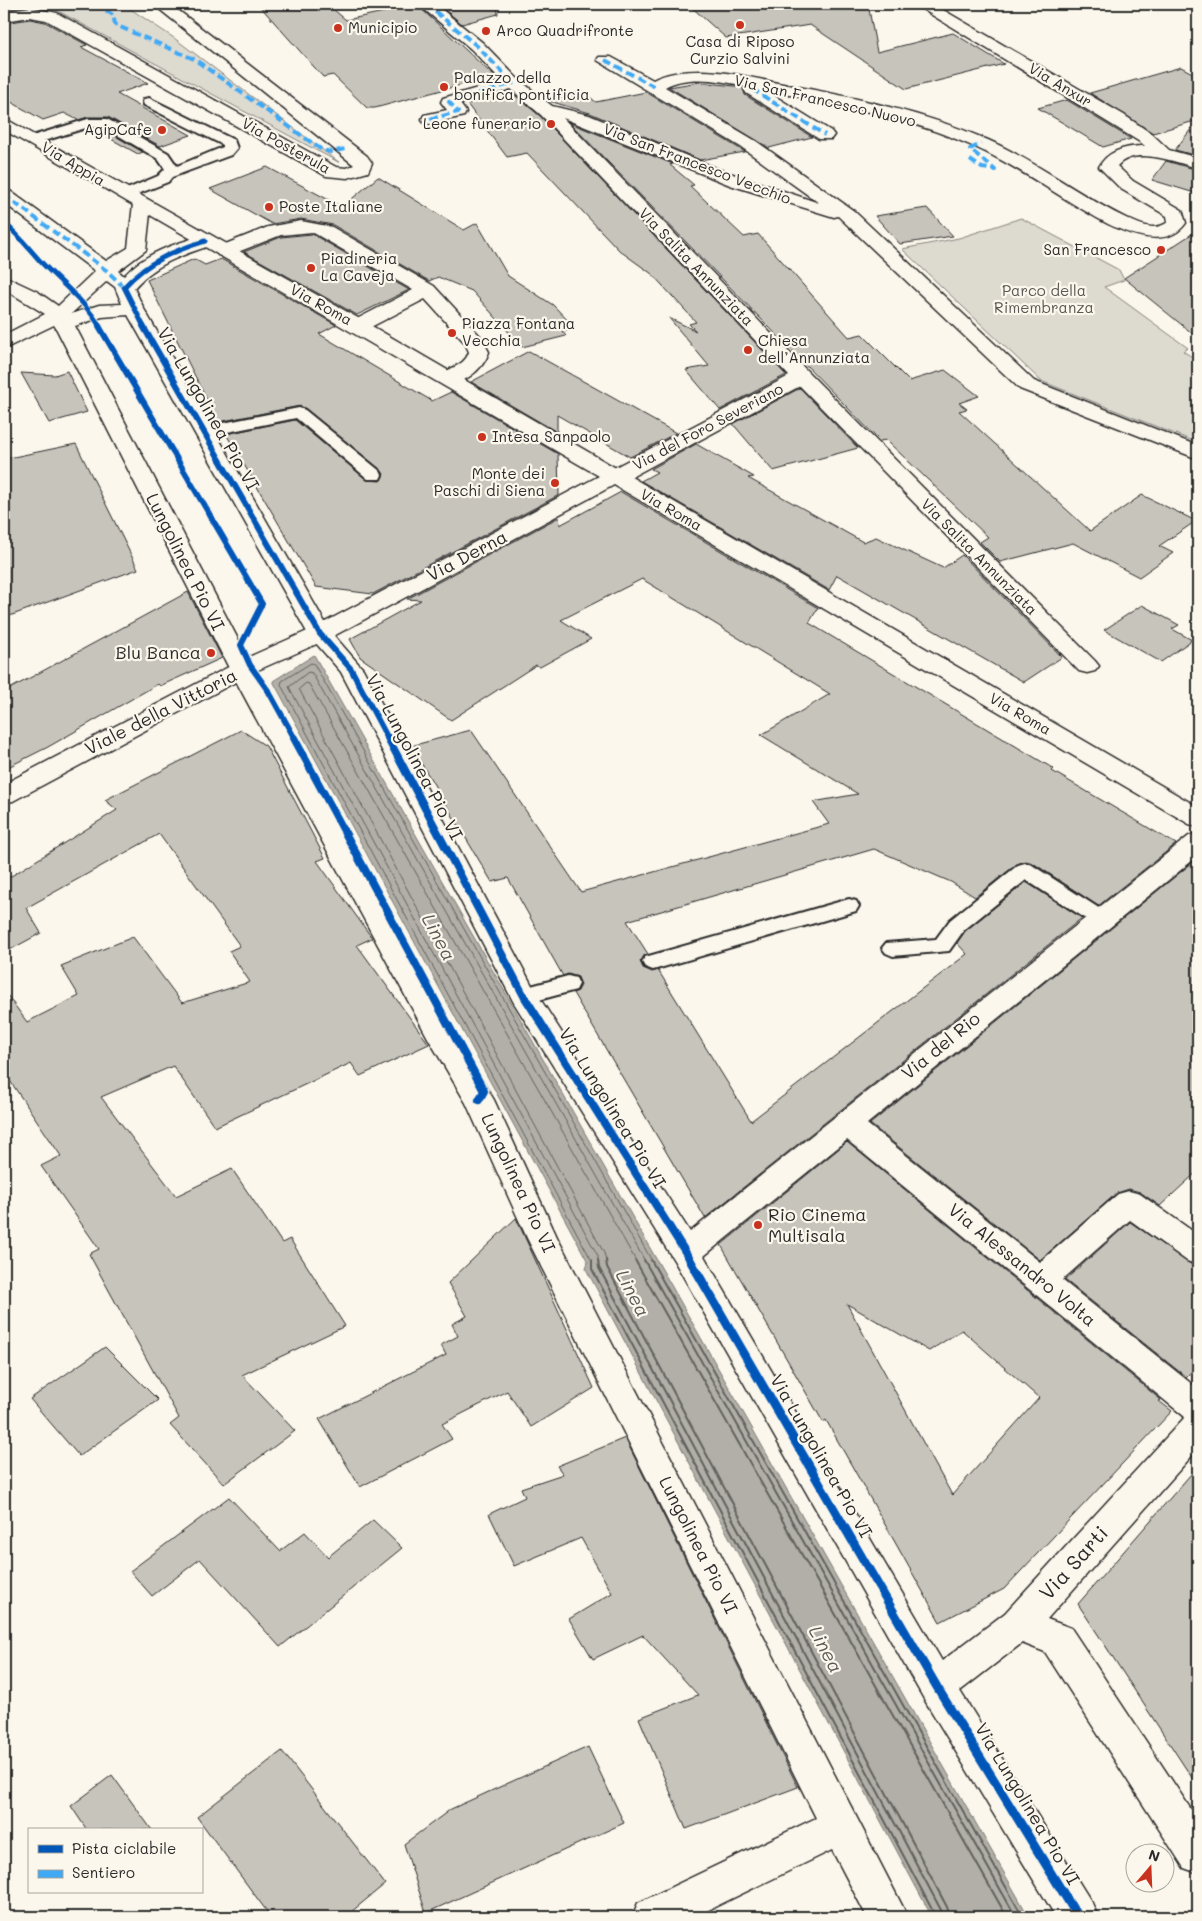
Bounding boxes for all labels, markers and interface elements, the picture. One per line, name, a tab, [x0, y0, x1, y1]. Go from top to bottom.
place label: Municipio	[348, 17, 417, 37]
marker: Casa di Riposo Curzio Salvini	[734, 19, 746, 31]
place label: Arco Quadrifronte	[496, 20, 634, 40]
marker: Municipio	[332, 22, 344, 34]
marker: Arco Quadrifronte	[480, 25, 492, 37]
place label: Casa di Riposo Curzio Salvini	[686, 31, 795, 68]
street label: Via Anxur	[1025, 57, 1096, 111]
place label: Palazzo della bonifica pontificia	[454, 67, 590, 104]
street label: Via San Francesco Nuovo	[732, 69, 918, 131]
marker: Palazzo della bonifica pontificia	[438, 81, 450, 93]
street label: Via Posterula	[239, 113, 334, 178]
place label: Leone funerario	[423, 113, 541, 133]
marker: Leone funerario	[545, 118, 557, 130]
street label: Via San Francesco Vecchio	[601, 118, 794, 208]
place label: AgipCafe	[84, 119, 152, 139]
marker: AgipCafe	[156, 124, 168, 136]
street label: Via Appia	[38, 136, 109, 190]
place label: Poste Italiane	[279, 196, 383, 216]
marker: Poste Italiane	[263, 201, 275, 213]
street label: Via Salita Annunziata	[635, 203, 758, 330]
place label: San Francesco	[1043, 239, 1151, 259]
marker: San Francesco	[1155, 244, 1167, 256]
place label: Piadineria La Caveja	[321, 248, 397, 285]
marker: Piadineria La Caveja	[305, 262, 317, 274]
street label: Via Roma	[287, 279, 356, 329]
park label: Parco della Rimembranza	[994, 280, 1094, 317]
place label: Piazza Fontana Vecchia	[462, 313, 575, 350]
street label: Via Lungolinea Pio VI	[152, 322, 266, 495]
marker: Piazza Fontana Vecchia	[446, 327, 458, 339]
place label: Chiesa dell’Annunziata	[758, 330, 870, 367]
marker: Chiesa dell’Annunziata	[742, 344, 754, 356]
street label: Via del Foro Severiano	[629, 378, 786, 474]
place label: Intesa Sanpaolo	[492, 426, 611, 446]
marker: Intesa Sanpaolo	[476, 431, 488, 443]
place label: Monte dei Paschi di Siena	[434, 463, 545, 500]
marker: Monte dei Paschi di Siena	[549, 477, 561, 489]
street label: Via Roma	[637, 483, 706, 535]
street label: Lungolinea Pio VI	[141, 489, 231, 634]
street label: Via Salita Annunziata	[917, 494, 1042, 619]
street label: Via Derna	[422, 524, 511, 586]
place label: Blu Banca	[116, 640, 201, 664]
marker: Blu Banca	[205, 647, 217, 659]
street label: Viale della Vittoria	[80, 662, 241, 760]
street label: Via Lungolinea Pio VI	[361, 669, 469, 844]
street label: Via Roma	[986, 687, 1055, 739]
water label: Linea	[417, 909, 462, 965]
street label: Via del Rio	[896, 1006, 985, 1084]
street label: Via Lungolinea Pio VI	[554, 1023, 672, 1192]
street label: Lungolinea Pio VI	[476, 1109, 562, 1256]
street label: Via Alessandro Volta	[944, 1197, 1102, 1331]
place label: Rio Cinema Multisala	[768, 1202, 867, 1247]
marker: Rio Cinema Multisala	[752, 1219, 764, 1231]
water label: Linea	[611, 1265, 656, 1321]
street label: Via Lungolinea Pio VI	[765, 1369, 879, 1542]
street label: Lungolinea Pio VI	[654, 1472, 744, 1617]
street label: Via Sarti	[1032, 1519, 1113, 1605]
water label: Linea	[804, 1621, 849, 1677]
street label: Via Lungolinea Pio VI	[970, 1718, 1086, 1889]
legend	[28, 1828, 202, 1894]
text: Pista ciclabile	[72, 1838, 176, 1858]
north arrow	[1124, 1844, 1174, 1894]
text: N	[1146, 1845, 1163, 1866]
text: Sentiero	[72, 1862, 135, 1882]

